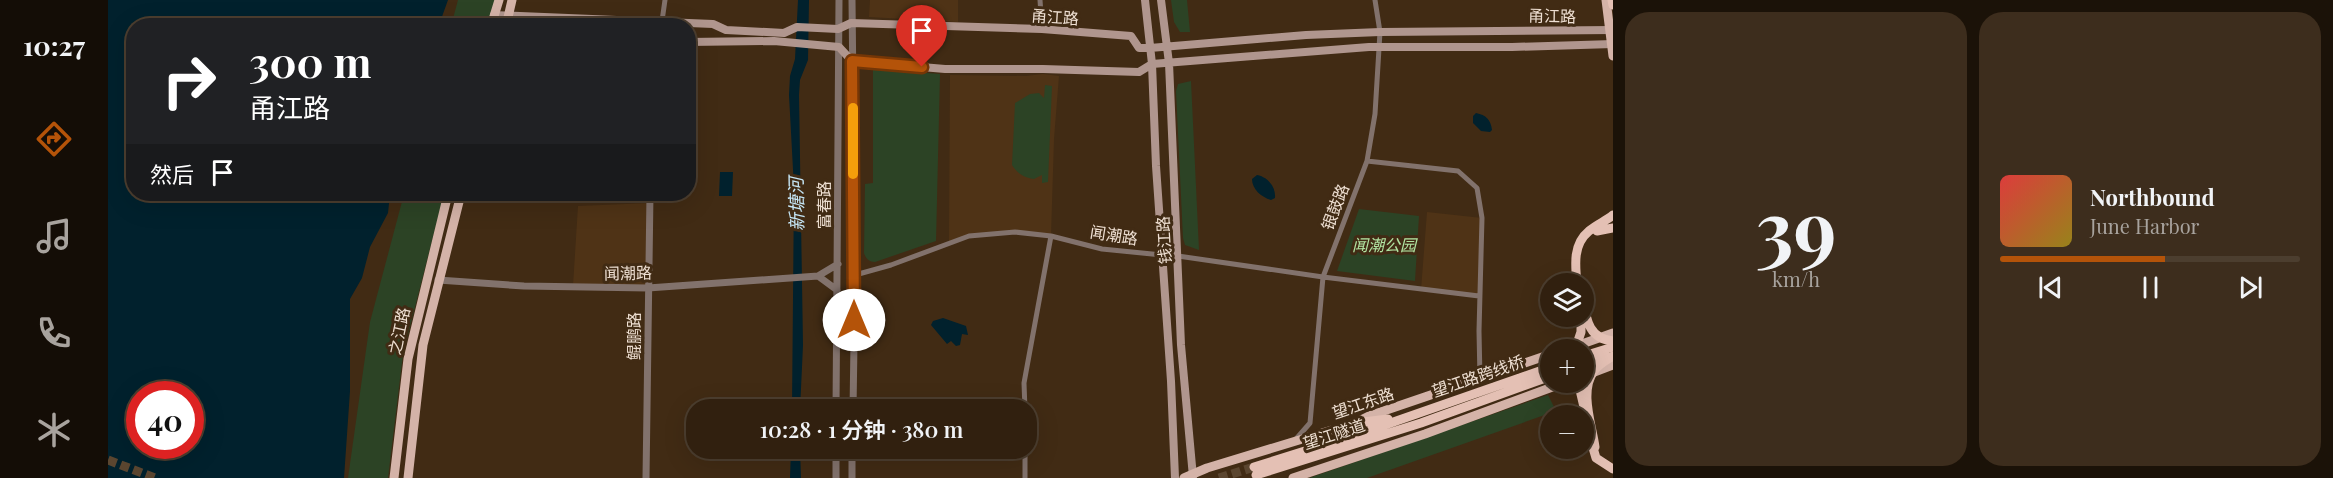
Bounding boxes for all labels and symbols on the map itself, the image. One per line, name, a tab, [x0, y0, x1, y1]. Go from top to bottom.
street label: 甬江路	[1030, 4, 1080, 29]
pin	[896, 5, 947, 67]
street label: 甬江路	[1528, 5, 1576, 26]
water label: 新塘河	[783, 174, 808, 231]
street label: 富春路	[813, 181, 834, 229]
street label: 银鼓路	[1316, 181, 1353, 233]
street label: 钱江路	[1152, 216, 1175, 265]
street label: 闻潮路	[1089, 220, 1139, 249]
park label: 闻潮公园	[1352, 234, 1418, 255]
street label: 闻潮路	[604, 262, 652, 283]
position arrow	[822, 288, 886, 352]
street label: 之江路	[383, 305, 414, 357]
street label: 鲲鹏路	[623, 312, 644, 360]
street label: 望江路跨线桥	[1429, 350, 1527, 401]
speed limit sign: 40	[126, 381, 204, 459]
street label: 望江东路	[1329, 382, 1397, 423]
street label: 望江隧道	[1300, 414, 1368, 453]

